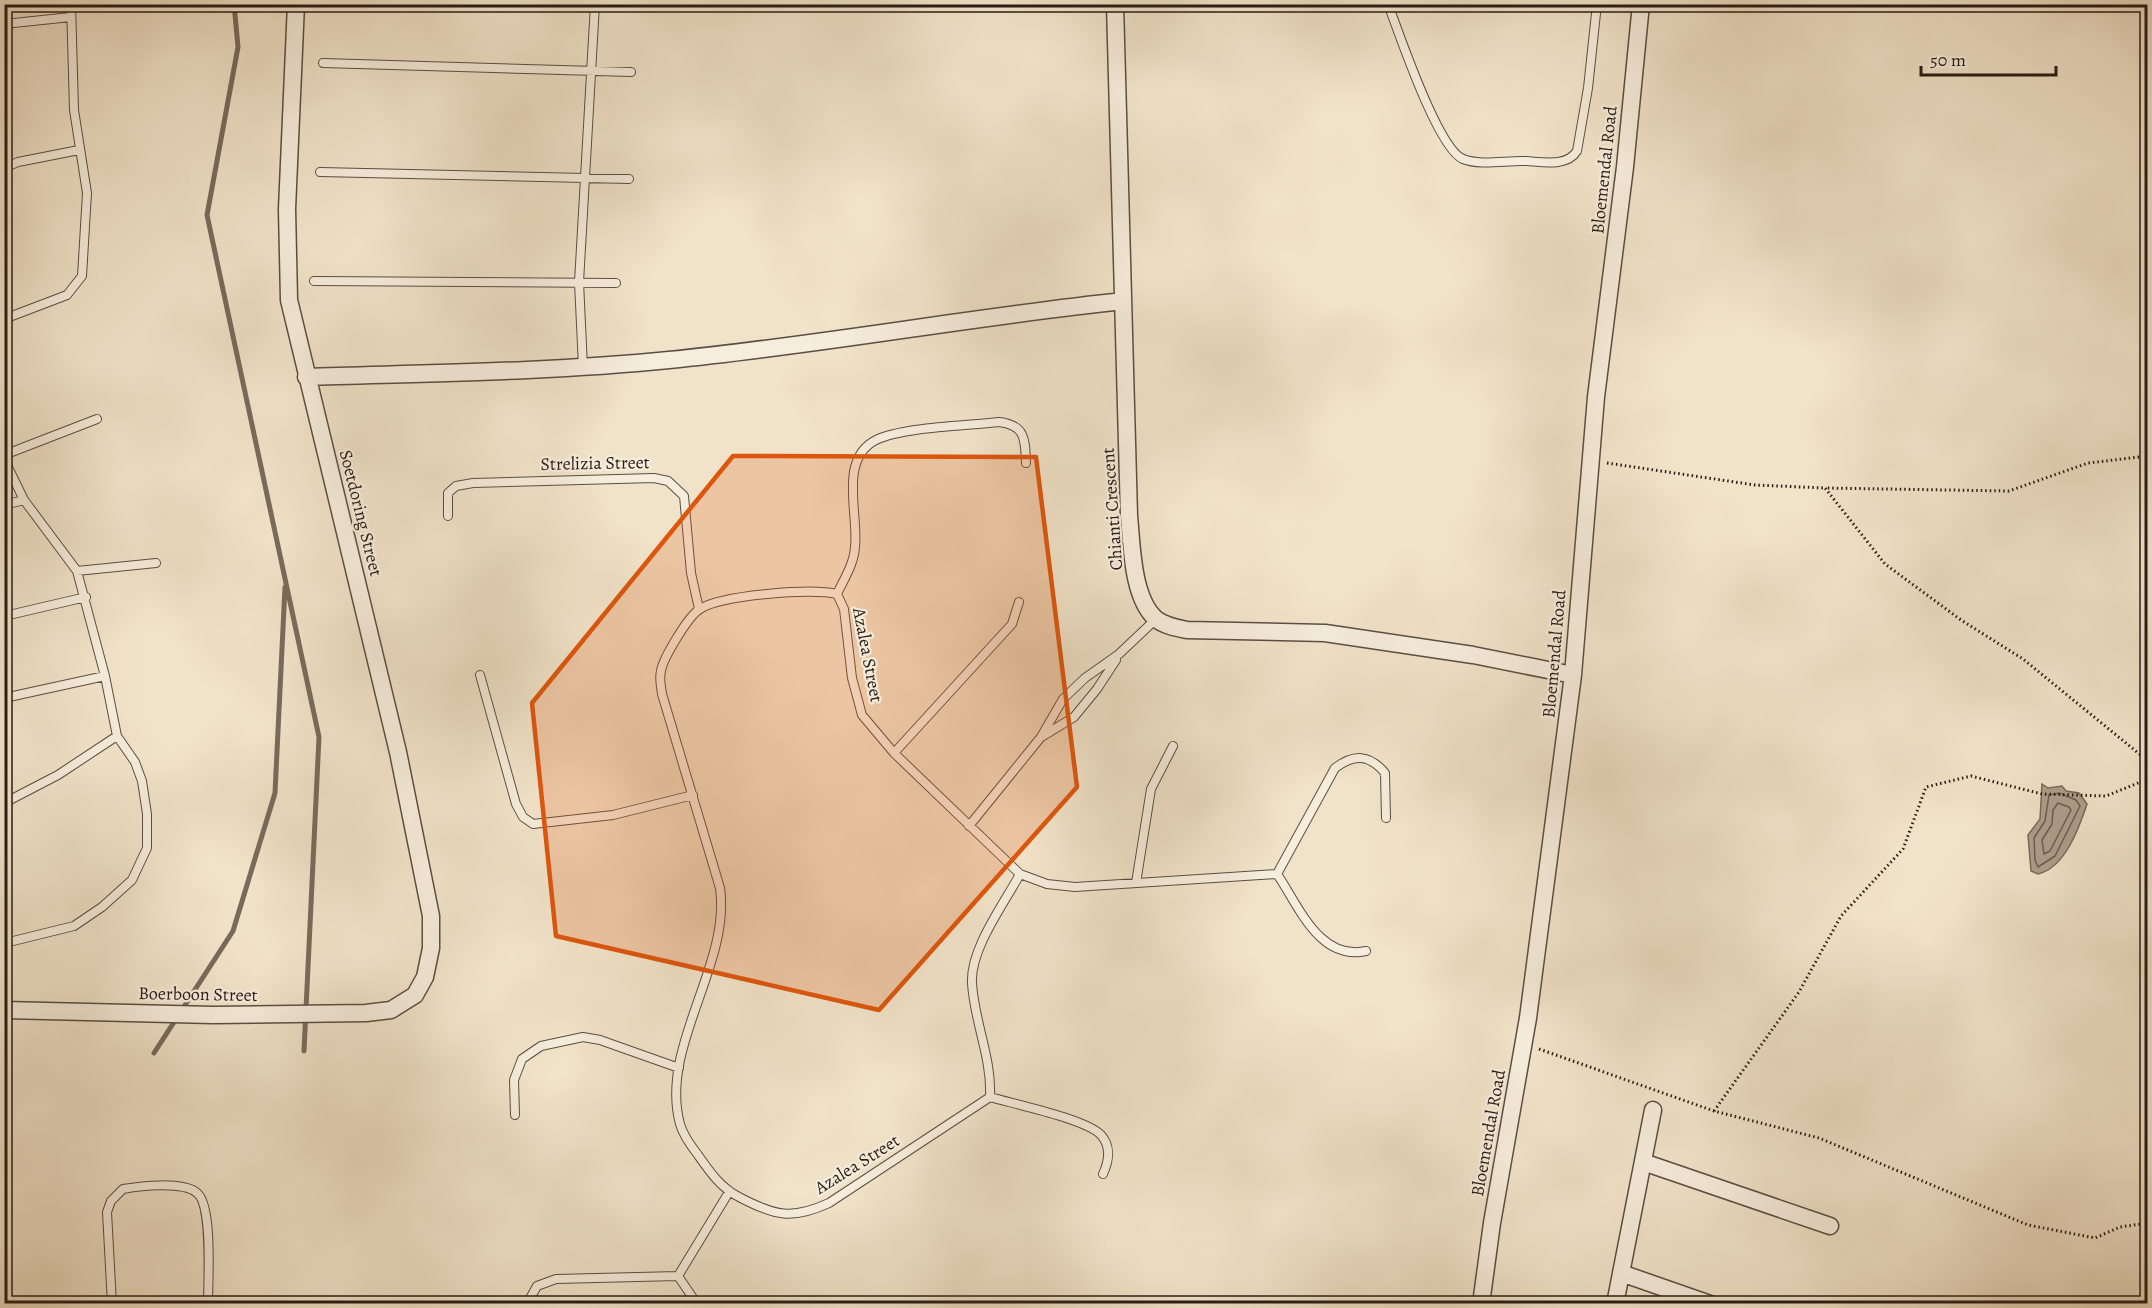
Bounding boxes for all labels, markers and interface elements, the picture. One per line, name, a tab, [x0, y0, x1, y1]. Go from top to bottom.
scale bar	[1921, 39, 2056, 77]
text: 50 m	[1930, 48, 1966, 72]
street label: Bloemendal Road	[1585, 104, 1623, 235]
street label: Soetdoring Street	[334, 447, 388, 579]
street label: Chianti Crescent	[1096, 447, 1128, 571]
street label: Strelizia Street	[540, 450, 650, 476]
street label: Bloemendal Road	[1536, 589, 1572, 719]
street label: Azalea Street	[847, 605, 889, 704]
street label: Boerboon Street	[138, 981, 258, 1007]
street label: Bloemendal Road	[1465, 1067, 1511, 1198]
street label: Azalea Street	[809, 1128, 904, 1200]

